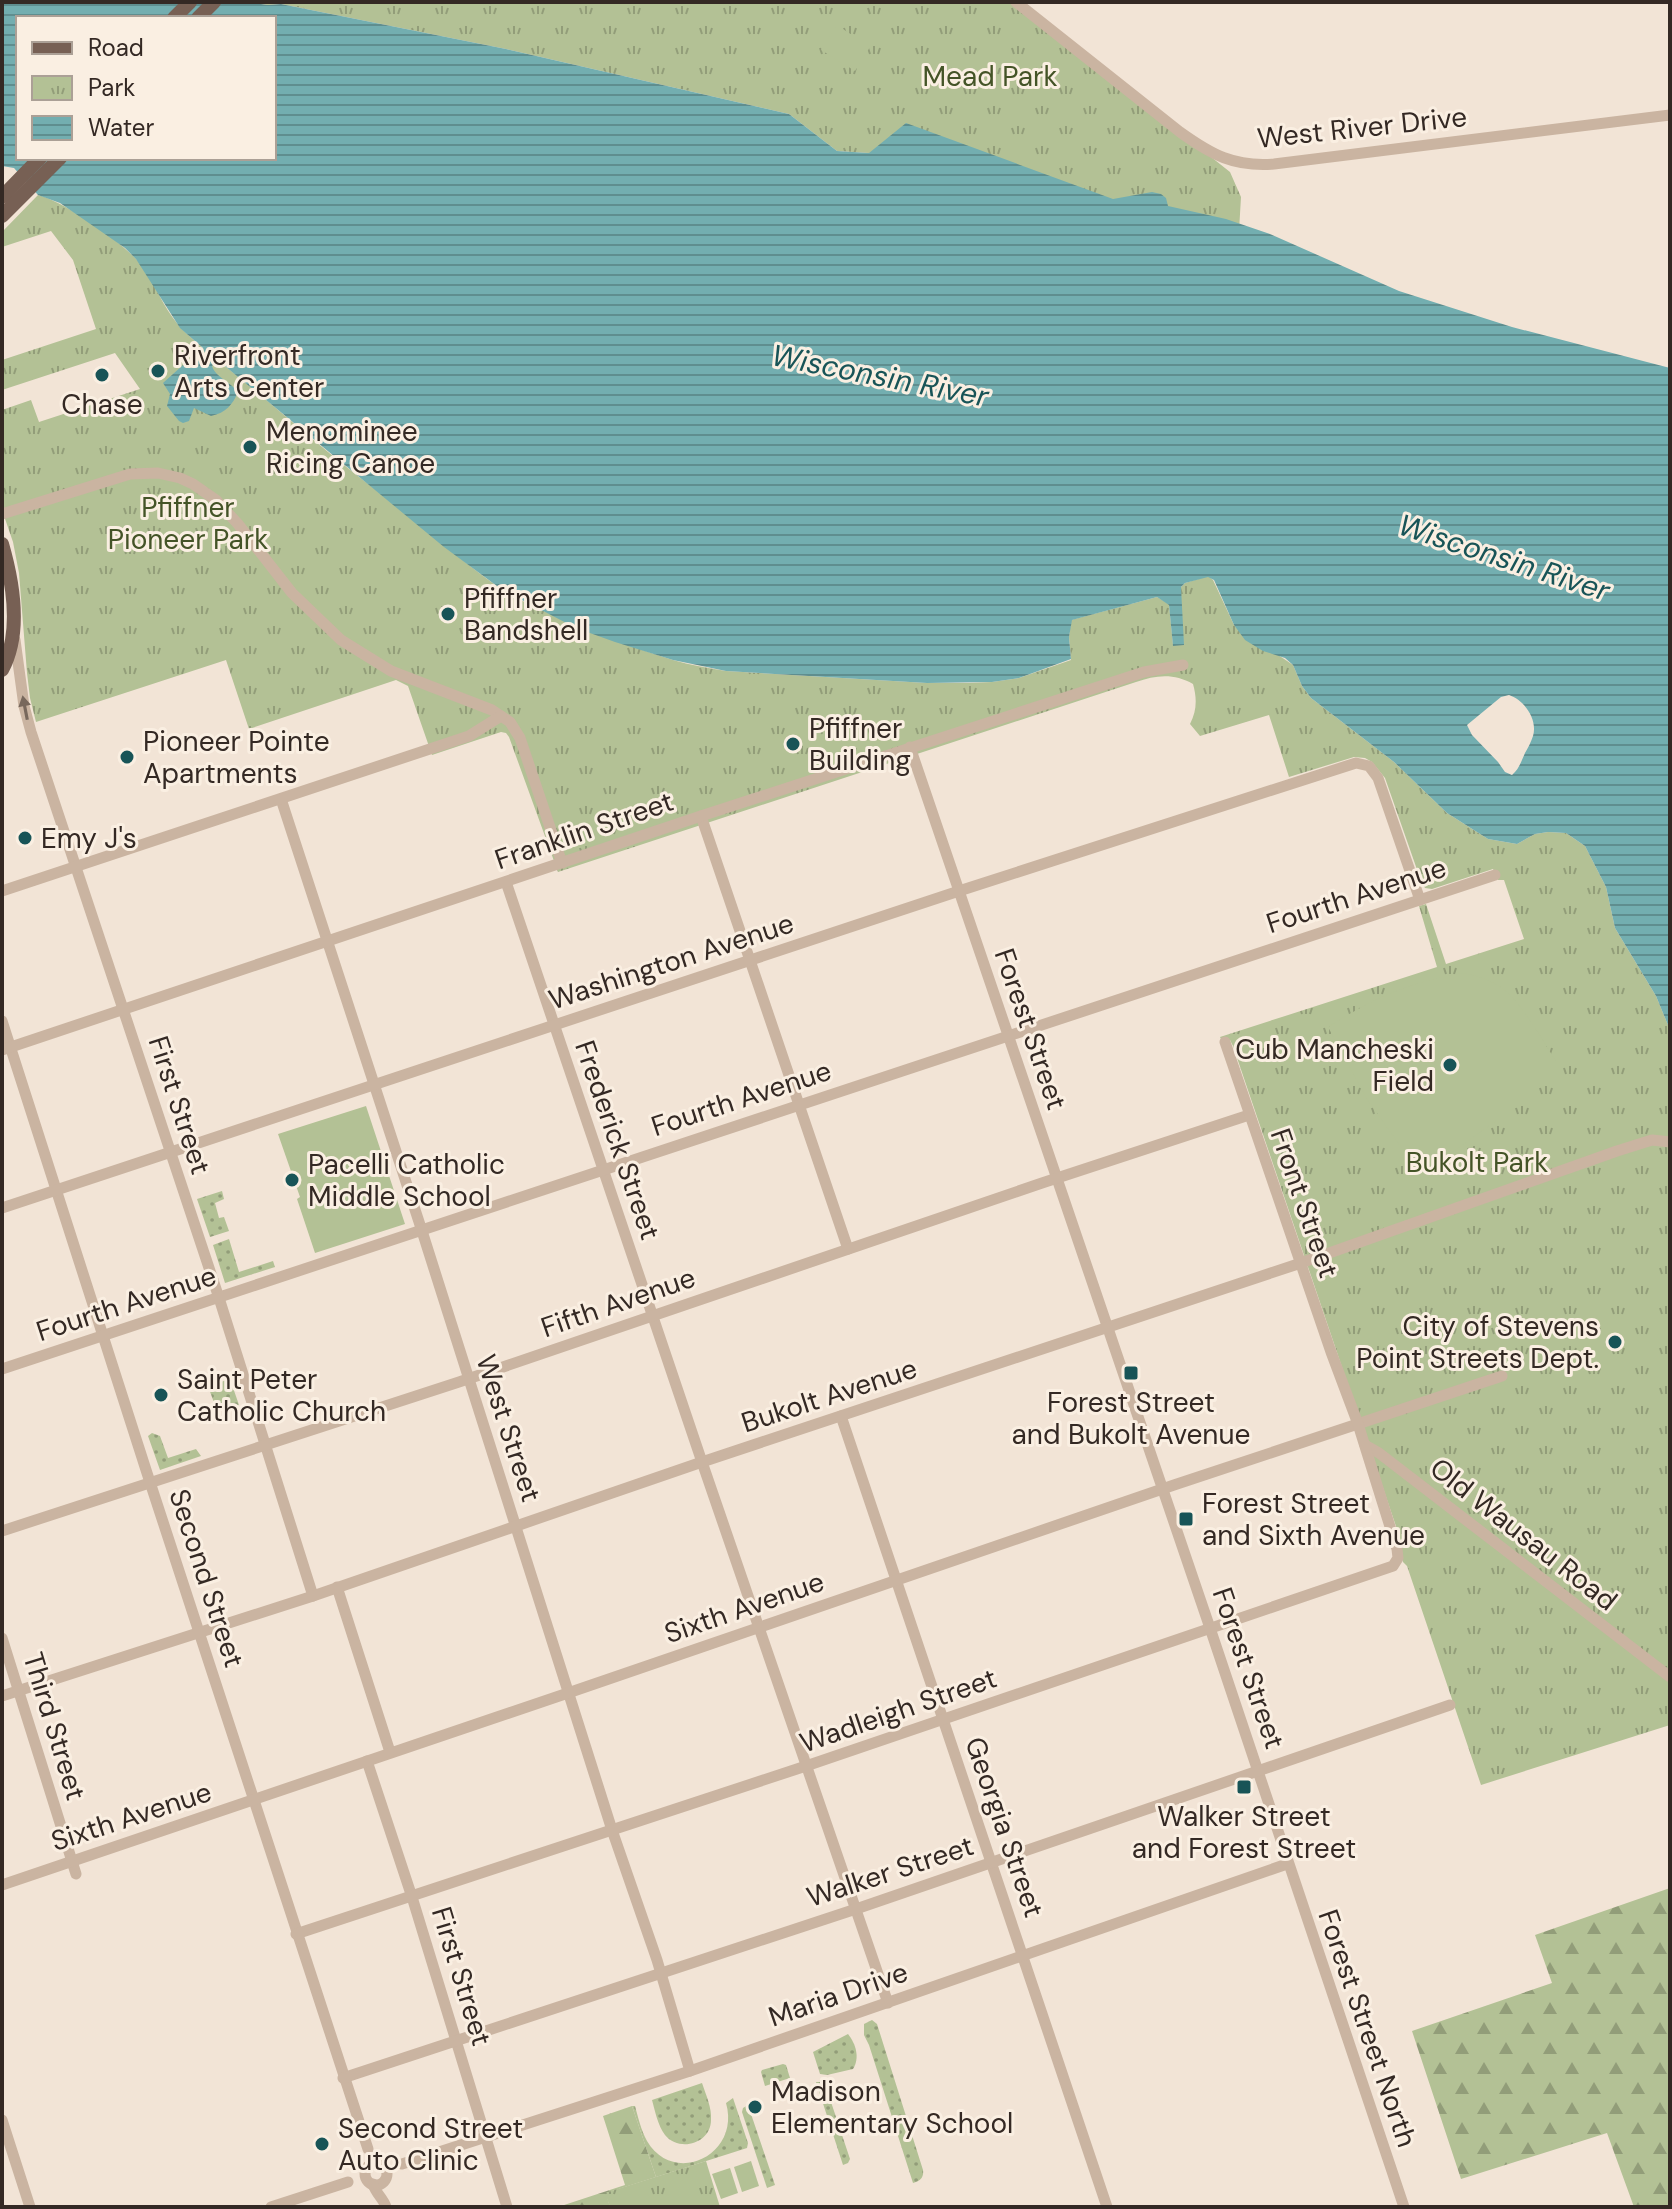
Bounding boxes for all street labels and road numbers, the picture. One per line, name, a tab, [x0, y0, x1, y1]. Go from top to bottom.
street label: West River Drive	[1255, 98, 1469, 157]
street label: Franklin Street	[490, 783, 678, 878]
street label: Fourth Avenue	[1261, 849, 1451, 942]
street label: Washington Avenue	[544, 904, 798, 1019]
street label: Forest Street	[986, 944, 1075, 1115]
street label: First Street	[140, 1031, 219, 1179]
street label: Frederick Street	[566, 1036, 669, 1245]
street label: Fourth Avenue	[646, 1052, 836, 1145]
street label: Front Street	[1262, 1124, 1347, 1283]
street label: Fourth Avenue	[31, 1257, 221, 1350]
street label: Fifth Avenue	[536, 1259, 700, 1346]
street label: West Street	[467, 1350, 550, 1507]
street label: Bukolt Avenue	[737, 1350, 922, 1441]
street label: Old Wausau Road	[1423, 1450, 1625, 1619]
street label: Second Street	[160, 1484, 253, 1672]
street label: Sixth Avenue	[659, 1563, 829, 1652]
street label: Forest Street	[1204, 1583, 1293, 1754]
street label: Third Street	[15, 1648, 95, 1805]
street label: Wadleigh Street	[795, 1659, 1002, 1761]
street label: Georgia Street	[956, 1732, 1053, 1922]
street label: Sixth Avenue	[46, 1773, 216, 1860]
street label: Walker Street	[802, 1827, 978, 1916]
street label: First Street	[423, 1902, 500, 2050]
street label: Forest Street North	[1310, 1905, 1426, 2152]
street label: Maria Drive	[764, 1953, 913, 2036]

